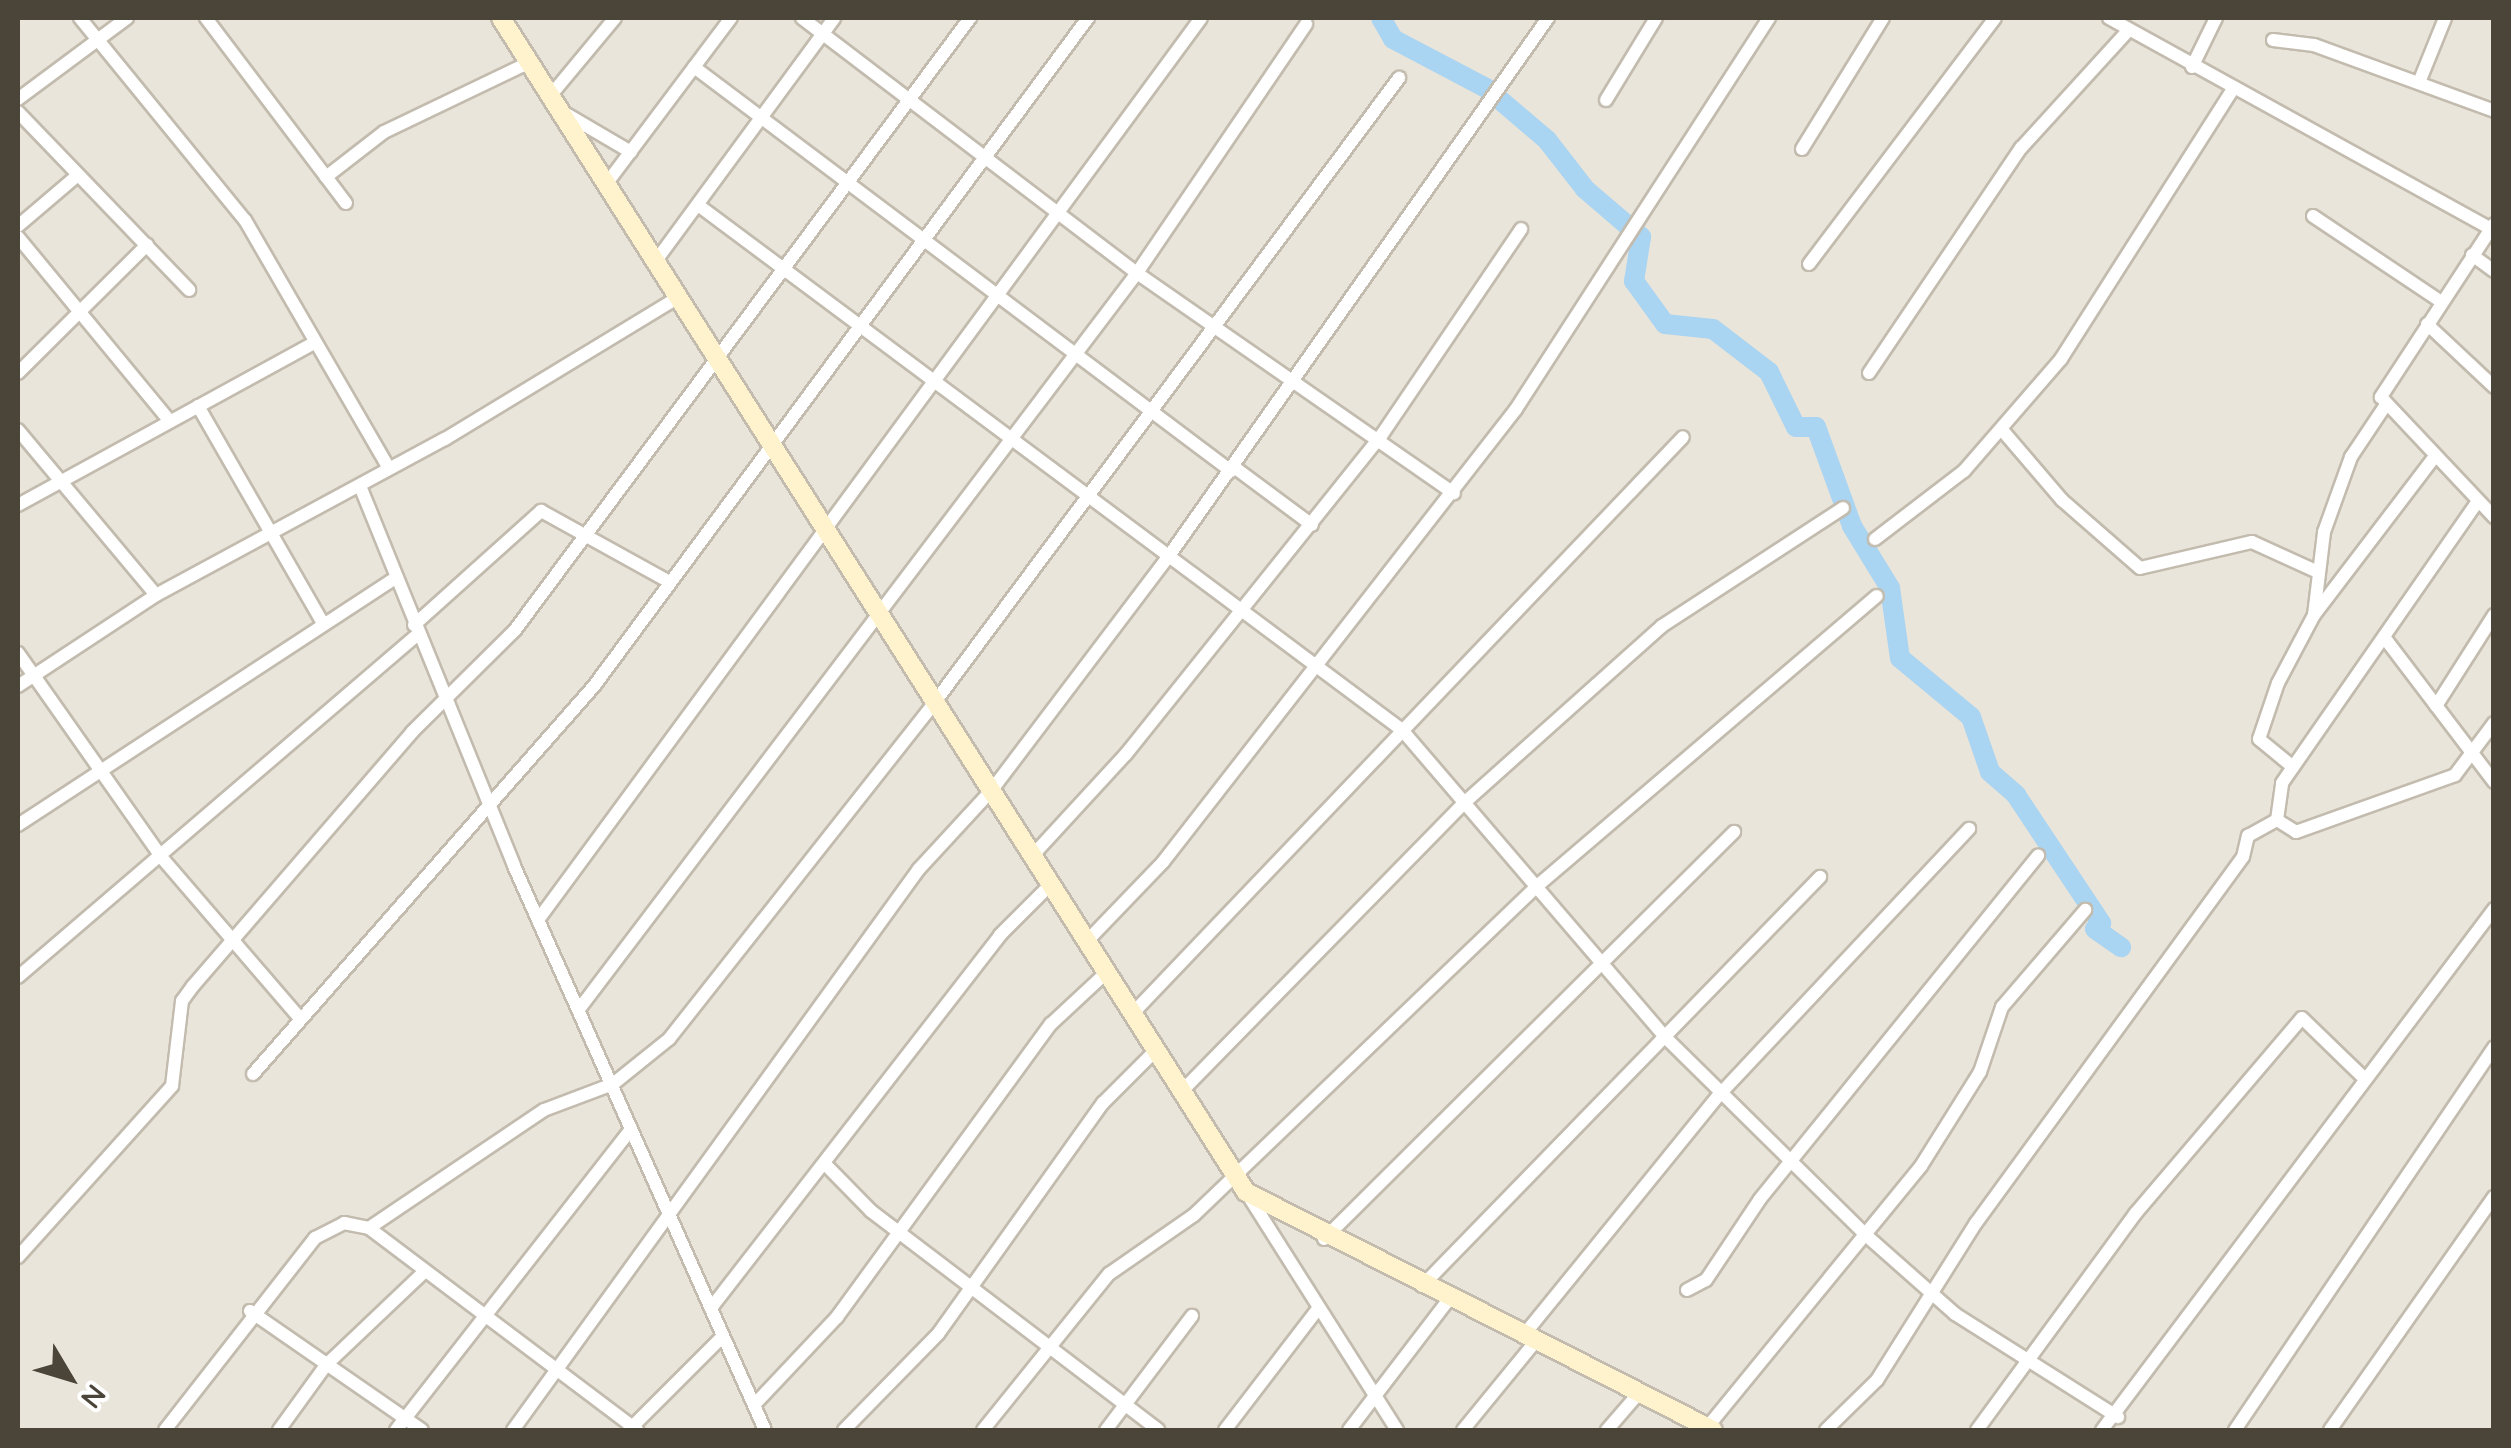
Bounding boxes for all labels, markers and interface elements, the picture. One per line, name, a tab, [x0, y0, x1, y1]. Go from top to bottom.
north arrow	[20, 1328, 120, 1428]
text: N	[74, 1378, 114, 1416]

